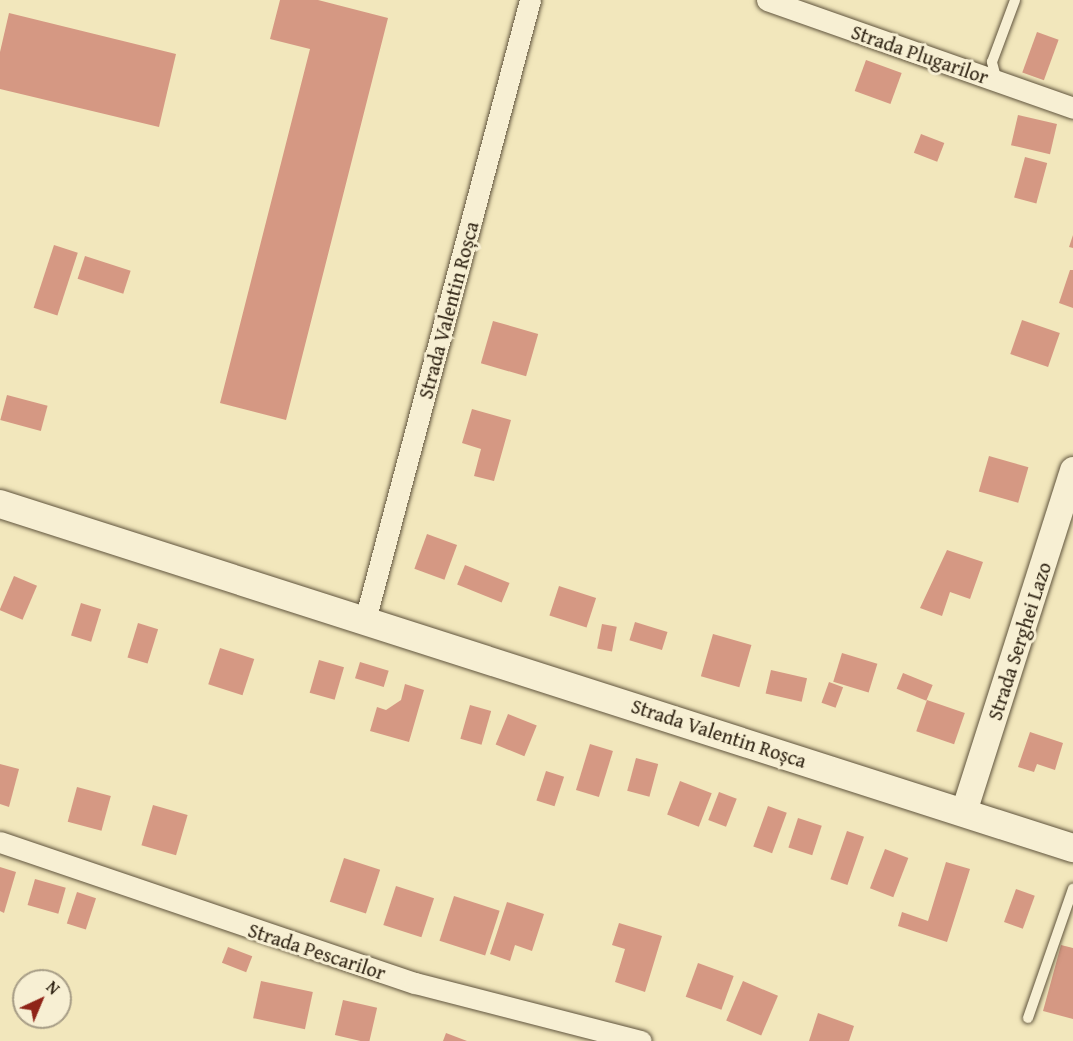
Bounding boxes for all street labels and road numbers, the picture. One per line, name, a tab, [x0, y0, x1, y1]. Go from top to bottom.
street label: Strada Plugarilor	[848, 19, 992, 89]
street label: Strada Valentin Roșca	[413, 219, 483, 401]
street label: Strada Serghei Lazo	[982, 559, 1056, 723]
street label: Strada Valentin Roșca	[628, 693, 810, 773]
street label: Strada Pescarilor	[245, 917, 389, 985]

